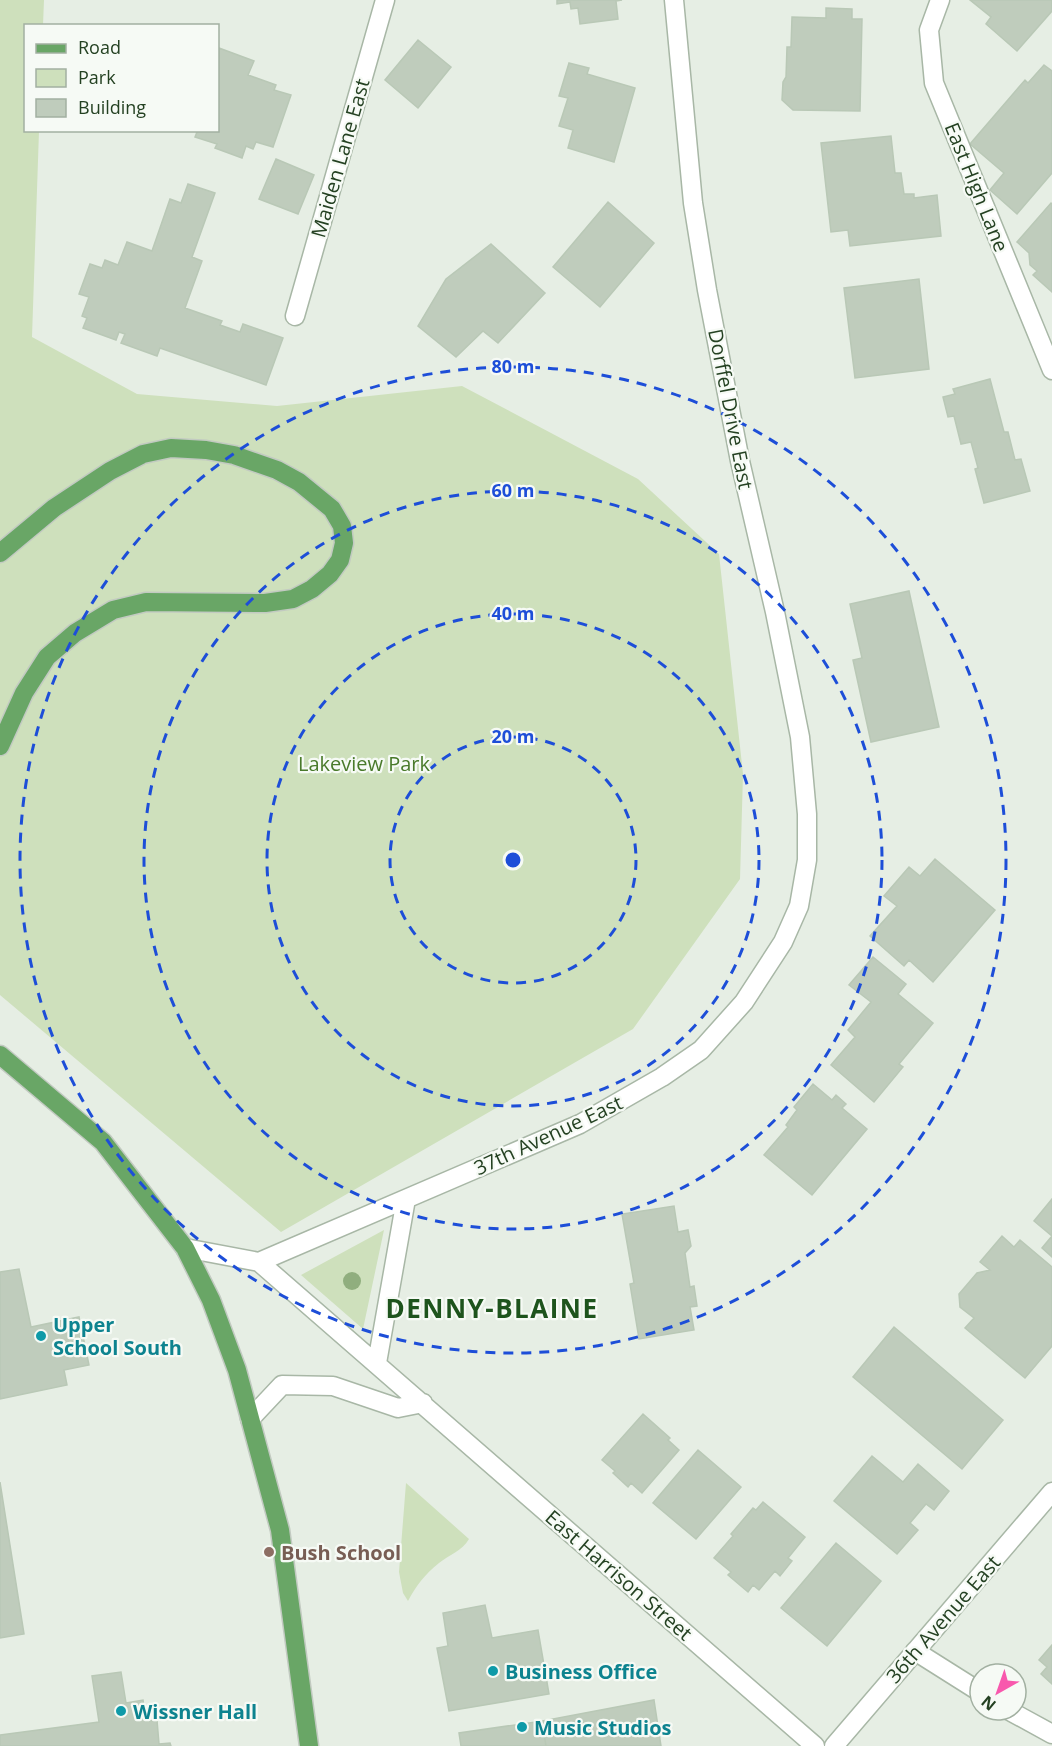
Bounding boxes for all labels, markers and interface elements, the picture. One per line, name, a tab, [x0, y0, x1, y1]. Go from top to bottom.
legend	[24, 24, 219, 132]
text: Road	[78, 35, 121, 59]
text: Park	[78, 65, 116, 89]
street label: Maiden Lane East	[304, 75, 376, 241]
text: Building	[78, 95, 146, 119]
street label: East High Lane	[939, 118, 1015, 256]
street label: Dorffel Drive East	[702, 327, 760, 491]
text: 80 m	[492, 354, 534, 378]
text: 60 m	[492, 478, 534, 502]
text: 40 m	[492, 601, 534, 625]
text: 20 m	[492, 724, 534, 748]
park label: Lakeview Park	[298, 750, 431, 777]
centre of rings	[503, 850, 523, 870]
street label: 37th Avenue East	[469, 1089, 627, 1181]
district label: DENNY-BLAINE	[385, 1290, 599, 1326]
place label: Upper School South	[53, 1311, 182, 1361]
marker: Upper School South	[34, 1329, 48, 1343]
street label: East Harrison Street	[540, 1504, 698, 1646]
place label: Bush School	[281, 1539, 401, 1566]
marker: Bush School	[262, 1545, 276, 1559]
street label: 36th Avenue East	[880, 1549, 1006, 1689]
place label: Business Office	[505, 1658, 657, 1685]
north arrow	[968, 1662, 1028, 1722]
marker: Business Office	[486, 1664, 500, 1678]
text: N	[976, 1691, 1000, 1716]
place label: Wissner Hall	[133, 1698, 257, 1725]
marker: Wissner Hall	[114, 1704, 128, 1718]
place label: Music Studios	[534, 1714, 672, 1741]
marker: Music Studios	[515, 1720, 529, 1734]

